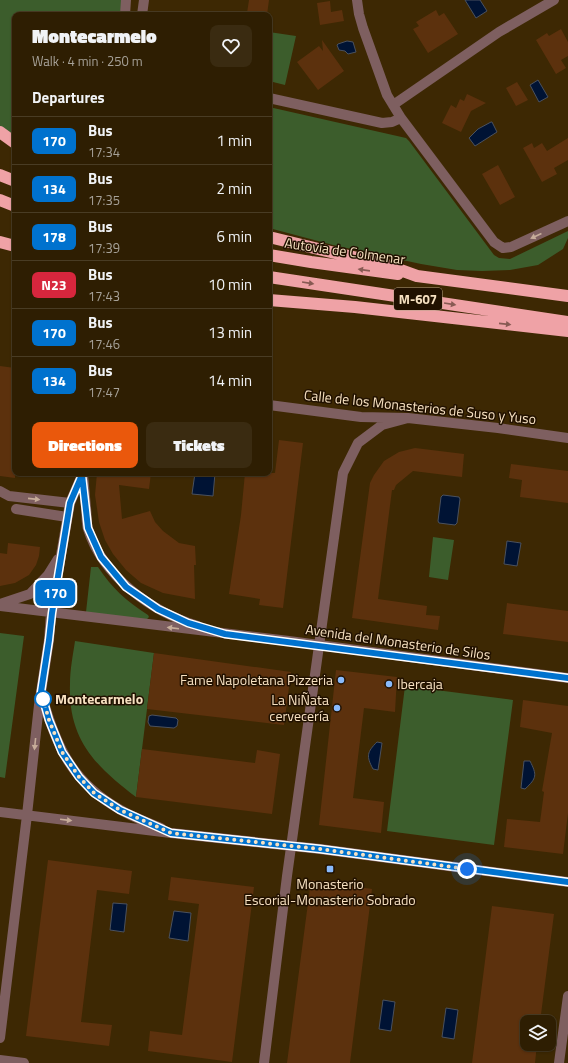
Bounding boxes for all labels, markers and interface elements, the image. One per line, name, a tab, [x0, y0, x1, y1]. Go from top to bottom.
text: Montecarmelo	[32, 21, 157, 50]
button: heart	[210, 25, 252, 67]
text: Walk · 4 min · 250 m	[32, 51, 143, 71]
text: Departures	[32, 86, 105, 109]
text: Bus	[88, 119, 113, 142]
text: 1 min	[216, 129, 252, 152]
text: 170	[42, 130, 66, 151]
text: 17:34	[88, 142, 120, 162]
text: Bus	[88, 167, 113, 190]
text: 2 min	[216, 177, 252, 200]
text: 134	[42, 178, 66, 199]
text: 17:35	[88, 190, 120, 210]
text: Bus	[88, 215, 113, 238]
text: 6 min	[216, 225, 252, 248]
text: 178	[42, 226, 66, 247]
street label: Autovía de Colmenar	[283, 232, 407, 269]
one-way arrow	[529, 233, 541, 239]
text: 17:39	[88, 238, 120, 258]
text: Bus	[88, 263, 113, 286]
one-way arrow	[358, 266, 370, 273]
text: 10 min	[208, 273, 252, 296]
text: N23	[41, 274, 67, 295]
one-way arrow	[301, 280, 314, 286]
text: 17:43	[88, 286, 120, 306]
road number: M-607	[394, 288, 442, 310]
one-way arrow	[444, 301, 456, 307]
text: Bus	[88, 311, 113, 334]
text: 13 min	[208, 321, 252, 344]
one-way arrow	[499, 321, 511, 327]
text: 170	[42, 322, 66, 343]
text: 17:46	[88, 334, 120, 354]
text: Bus	[88, 359, 113, 382]
text: 14 min	[208, 369, 252, 392]
text: 134	[42, 370, 66, 391]
text: 17:47	[88, 382, 120, 402]
street label: Calle de los Monasterios de Suso y Yuso	[303, 384, 537, 429]
button: Directions	[32, 422, 138, 468]
button: Tickets	[146, 422, 252, 468]
one-way arrow	[28, 496, 40, 502]
line badge: 170	[32, 580, 78, 606]
text: 170	[43, 582, 67, 603]
street label: Avenida del Monasterio de Silos	[304, 618, 492, 665]
one-way arrow	[167, 624, 179, 631]
place label: Fame Napoletana Pizzeria	[180, 669, 333, 690]
place label: Ibercaja	[397, 673, 443, 694]
marker: Fame Napoletana Pizzeria	[336, 675, 346, 685]
marker: Ibercaja	[384, 679, 394, 689]
place label: Montecarmelo	[55, 688, 143, 709]
place label: La NiÑata cervecería	[269, 689, 329, 726]
marker: Montecarmelo	[34, 690, 52, 708]
marker: La NiÑata cervecería	[332, 703, 342, 713]
one-way arrow	[31, 738, 38, 750]
one-way arrow	[60, 817, 72, 823]
your location	[457, 859, 477, 879]
marker: Monasterio Escorial-Monasterio Sobrado	[325, 864, 335, 874]
place label: Monasterio Escorial-Monasterio Sobrado	[244, 873, 416, 910]
map controls	[520, 1015, 556, 1051]
button: layers	[520, 1015, 556, 1051]

